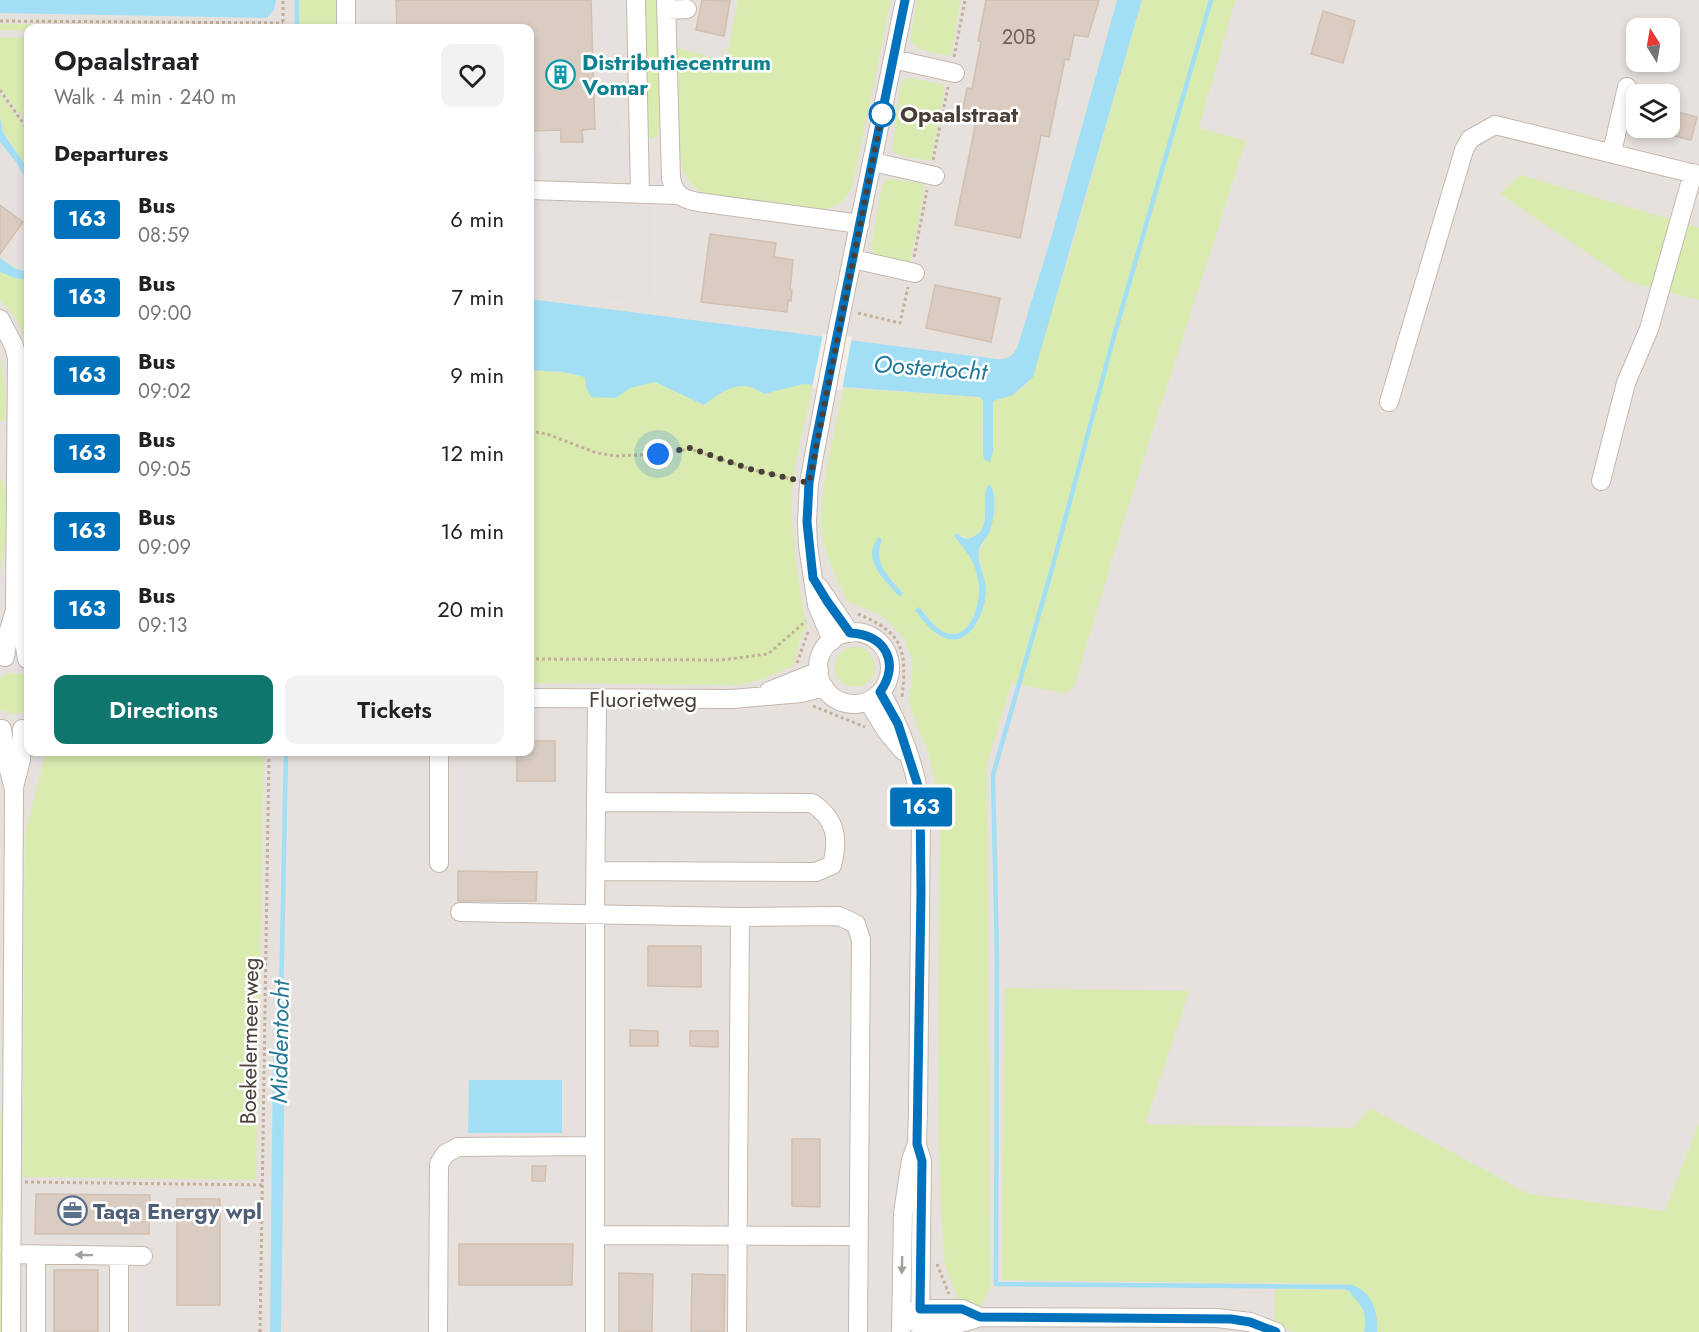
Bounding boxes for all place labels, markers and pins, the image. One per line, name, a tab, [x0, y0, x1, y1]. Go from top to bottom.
place label: Distributiecentrum Vomar	[581, 46, 771, 103]
building icon: Distributiecentrum Vomar	[545, 59, 577, 91]
place label: Opaalstraat	[900, 98, 1018, 130]
marker: Opaalstraat	[869, 101, 895, 127]
office icon: Taqa Energy wpl	[56, 1195, 88, 1227]
place label: Taqa Energy wpl	[93, 1195, 262, 1227]

